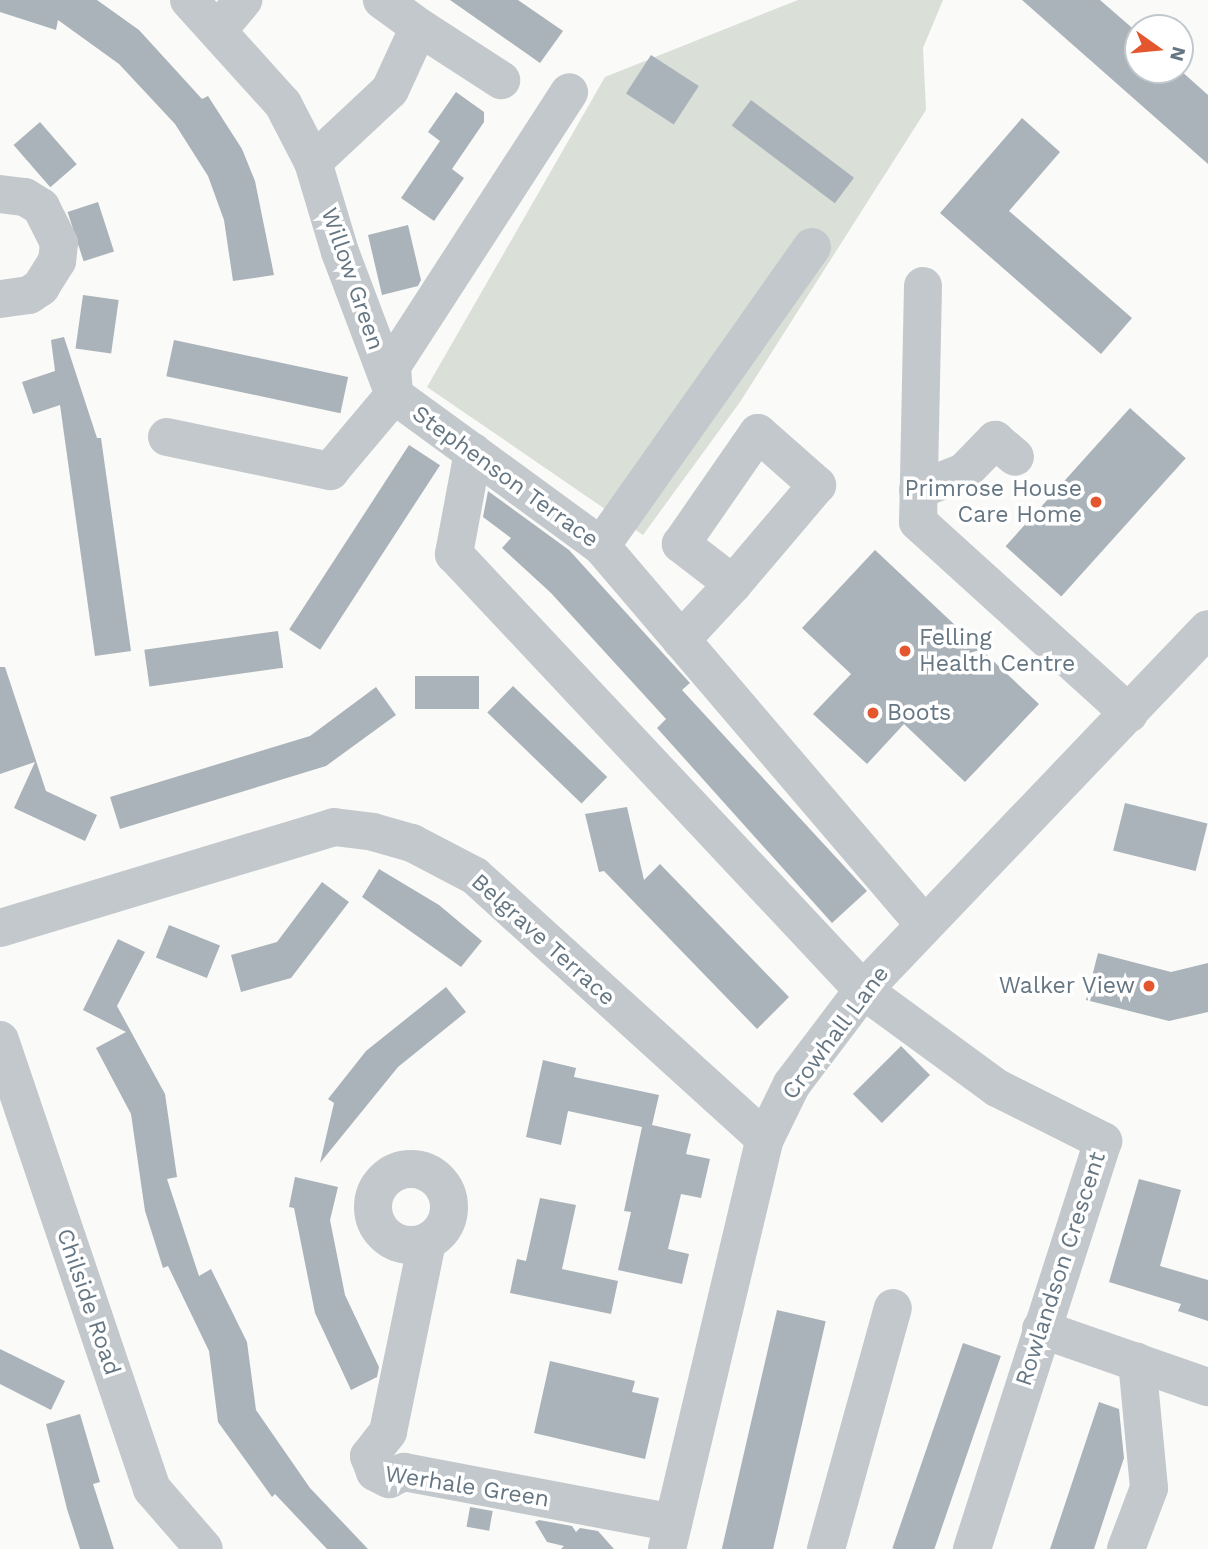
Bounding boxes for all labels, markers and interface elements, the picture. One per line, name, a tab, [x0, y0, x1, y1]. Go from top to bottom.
north arrow	[1124, 14, 1194, 84]
text: N	[1165, 44, 1191, 64]
street label: Willow Green	[315, 204, 389, 354]
street label: Stephenson Terrace	[406, 400, 604, 554]
place label: Primrose House Care Home	[904, 475, 1082, 529]
marker: Primrose House Care Home	[1088, 494, 1104, 510]
place label: Felling Health Centre	[919, 624, 1075, 678]
marker: Felling Health Centre	[897, 643, 913, 659]
place label: Boots	[887, 699, 951, 727]
marker: Boots	[865, 705, 881, 721]
street label: Belgrave Terrace	[465, 868, 621, 1012]
street label: Crowhall Lane	[777, 960, 895, 1106]
place label: Walker View	[997, 972, 1135, 1000]
marker: Walker View	[1141, 978, 1157, 994]
street label: Rowlandson Crescent	[1010, 1149, 1112, 1389]
street label: Chilside Road	[50, 1225, 126, 1379]
street label: Werhale Green	[383, 1460, 551, 1514]

